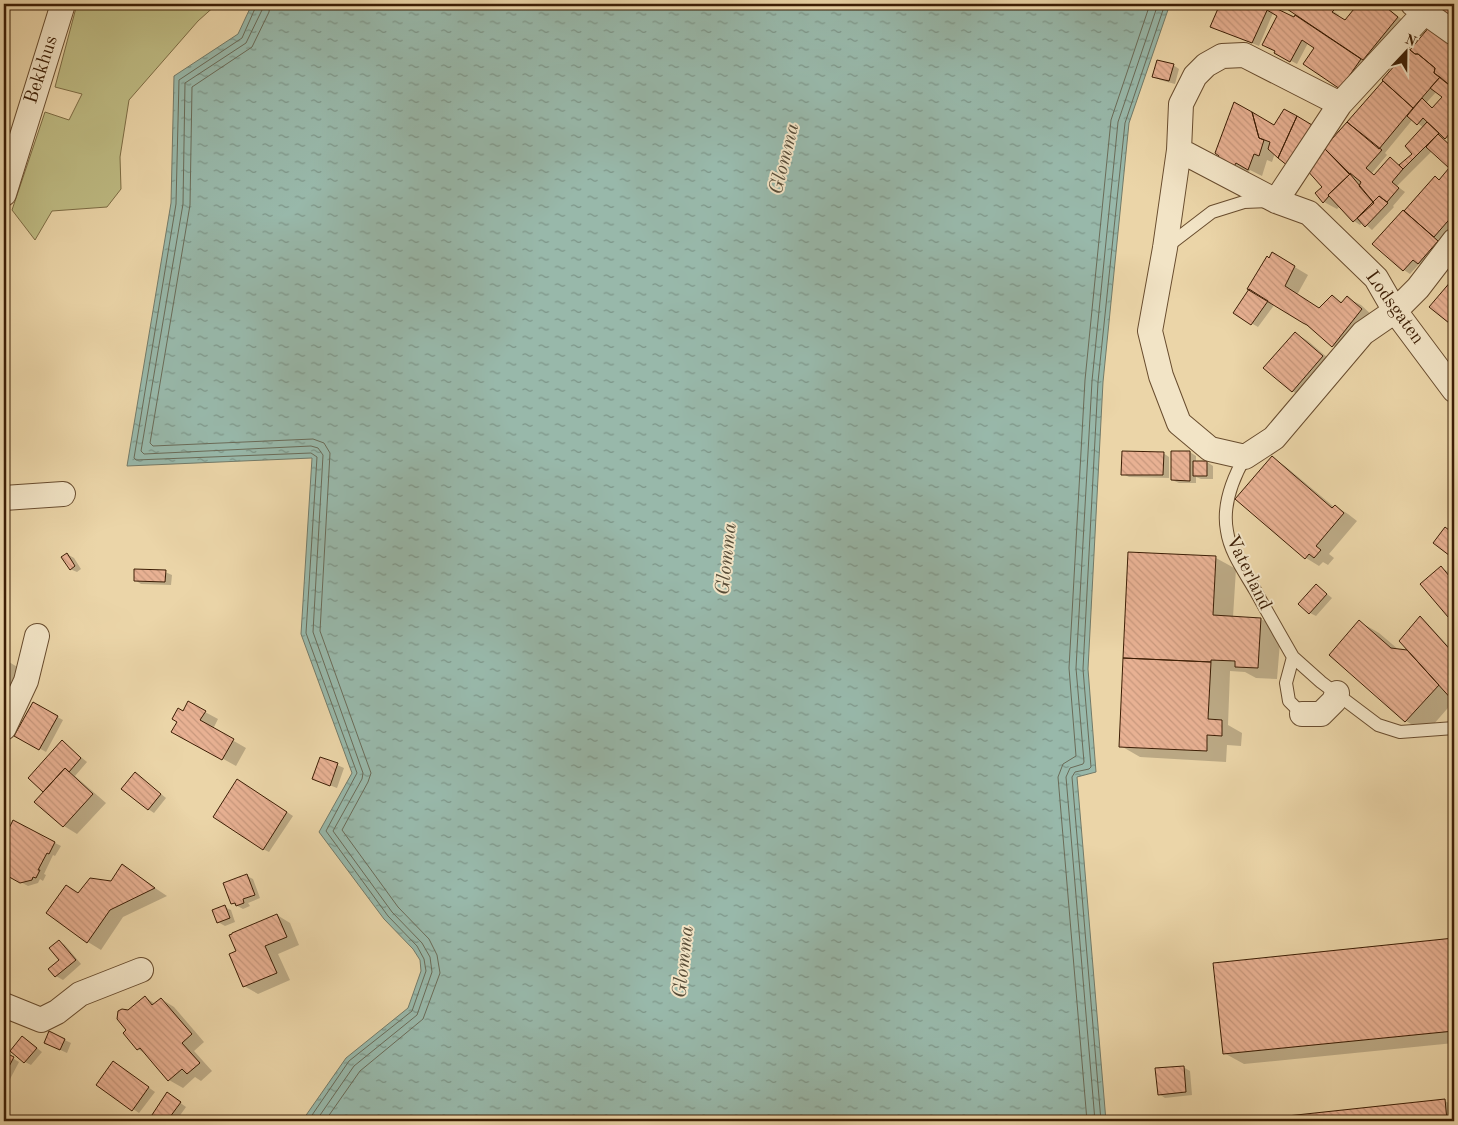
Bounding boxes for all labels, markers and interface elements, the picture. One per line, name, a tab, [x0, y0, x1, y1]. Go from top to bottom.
north arrow	[1380, 28, 1430, 78]
text: N	[1403, 32, 1418, 49]
street label: Bekkhus	[22, 34, 62, 106]
water label: Glomma	[766, 121, 804, 197]
street label: Lodsgaten	[1361, 268, 1427, 348]
water label: Glomma	[713, 521, 741, 596]
street label: Vaterland	[1222, 533, 1274, 613]
water label: Glomma	[670, 924, 698, 999]

